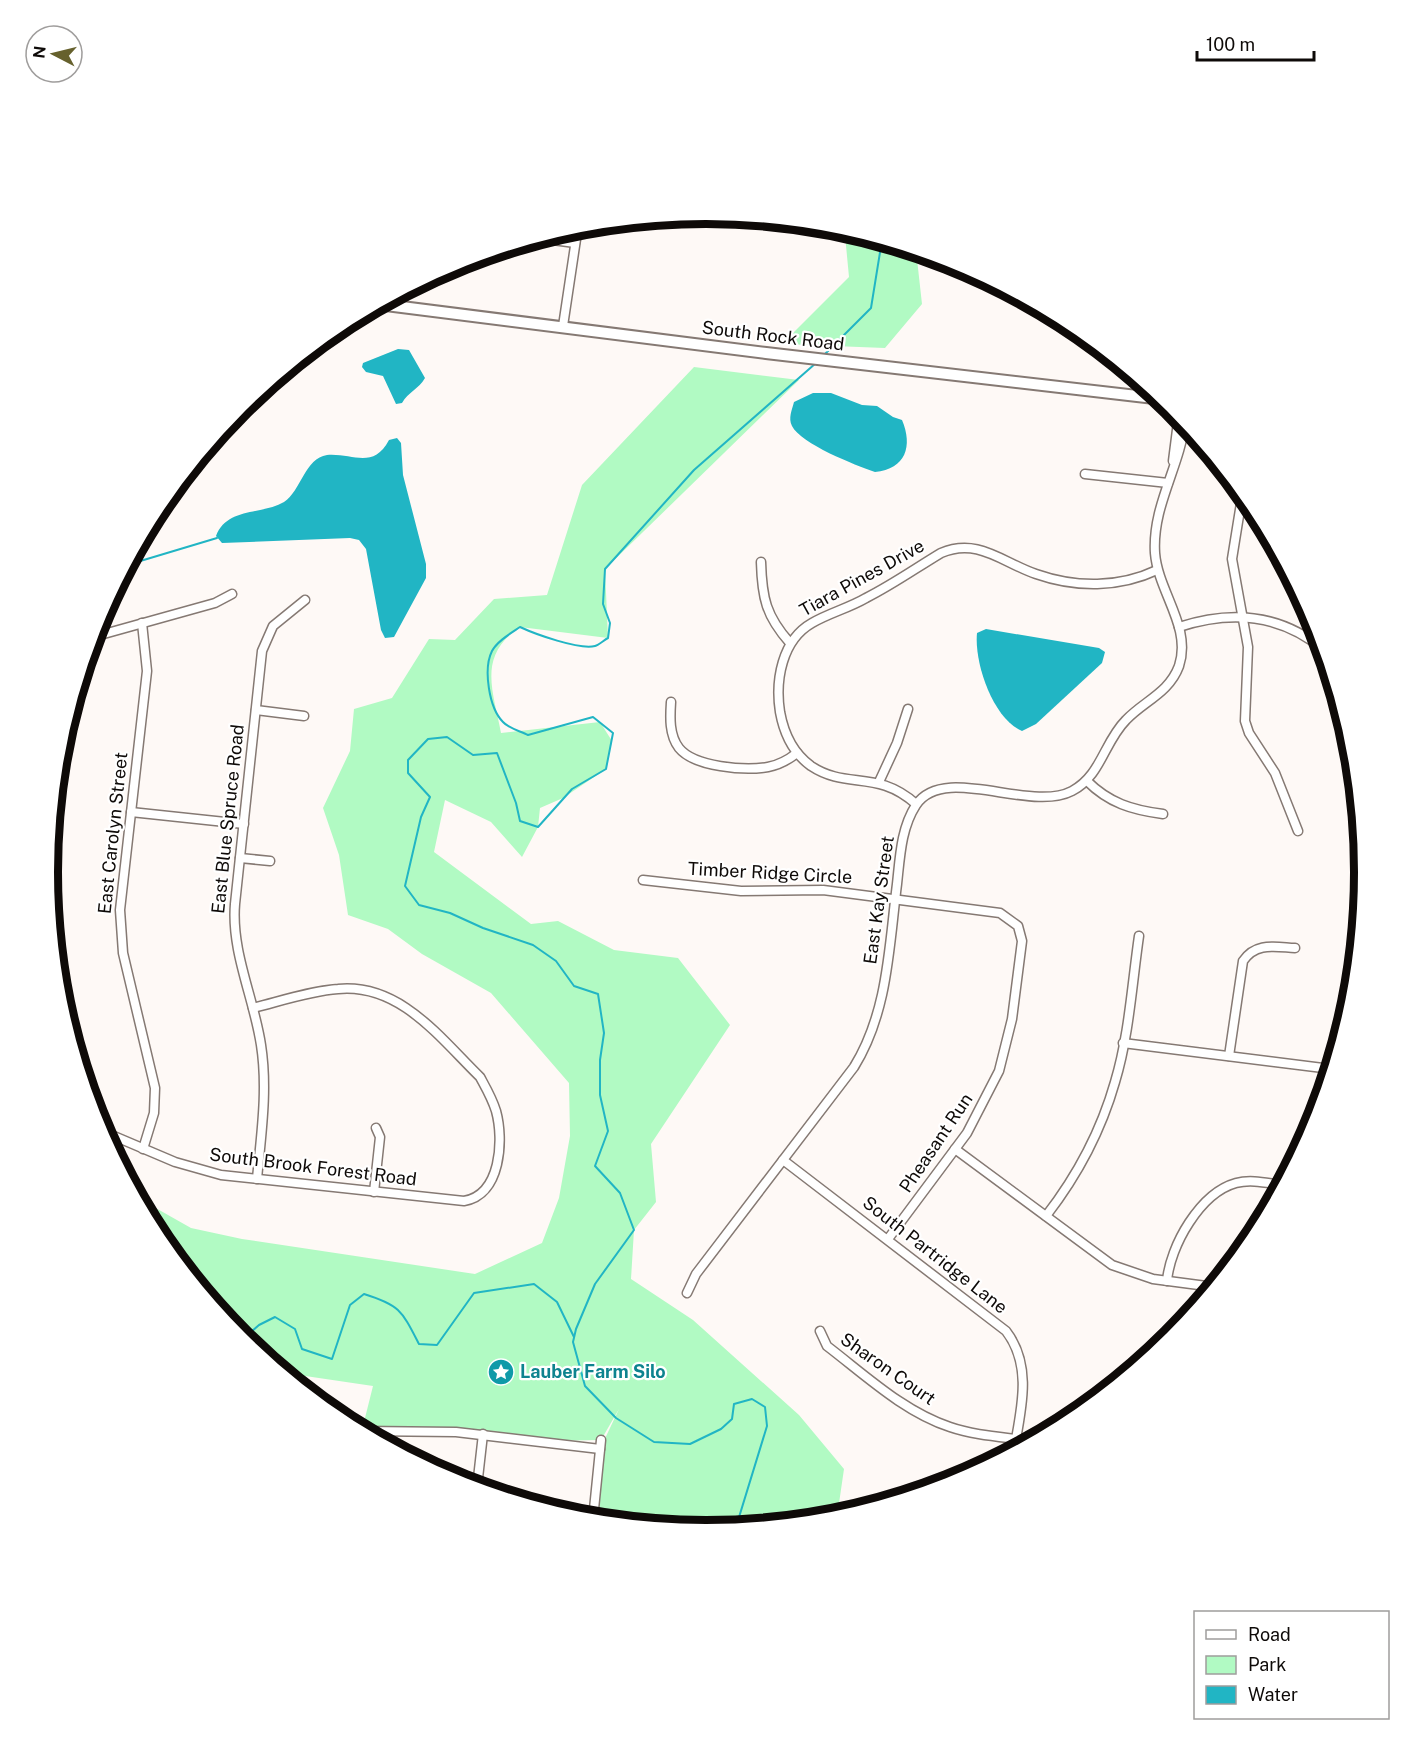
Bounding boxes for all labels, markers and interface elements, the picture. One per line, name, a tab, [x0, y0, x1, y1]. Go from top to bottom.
north arrow	[24, 24, 84, 84]
scale bar	[1197, 24, 1314, 62]
text: 100 m	[1206, 34, 1255, 55]
text: N	[29, 45, 50, 60]
street label: South Rock Road	[701, 316, 845, 355]
street label: Tiara Pines Drive	[796, 535, 928, 620]
street label: East Blue Spruce Road	[207, 723, 248, 915]
street label: East Carolyn Street	[94, 751, 131, 915]
street label: East Kay Street	[859, 834, 898, 966]
street label: Timber Ridge Circle	[687, 858, 853, 887]
street label: Pheasant Run	[895, 1089, 977, 1196]
street label: South Brook Forest Road	[208, 1143, 418, 1190]
street label: South Partridge Lane	[859, 1192, 1012, 1318]
street label: Sharon Court	[837, 1328, 940, 1409]
place icon: Lauber Farm Silo	[486, 1357, 516, 1387]
place label: Lauber Farm Silo	[520, 1361, 666, 1382]
legend	[1194, 1611, 1389, 1719]
text: Road	[1248, 1624, 1291, 1645]
text: Park	[1248, 1654, 1286, 1675]
text: Water	[1248, 1684, 1298, 1705]

